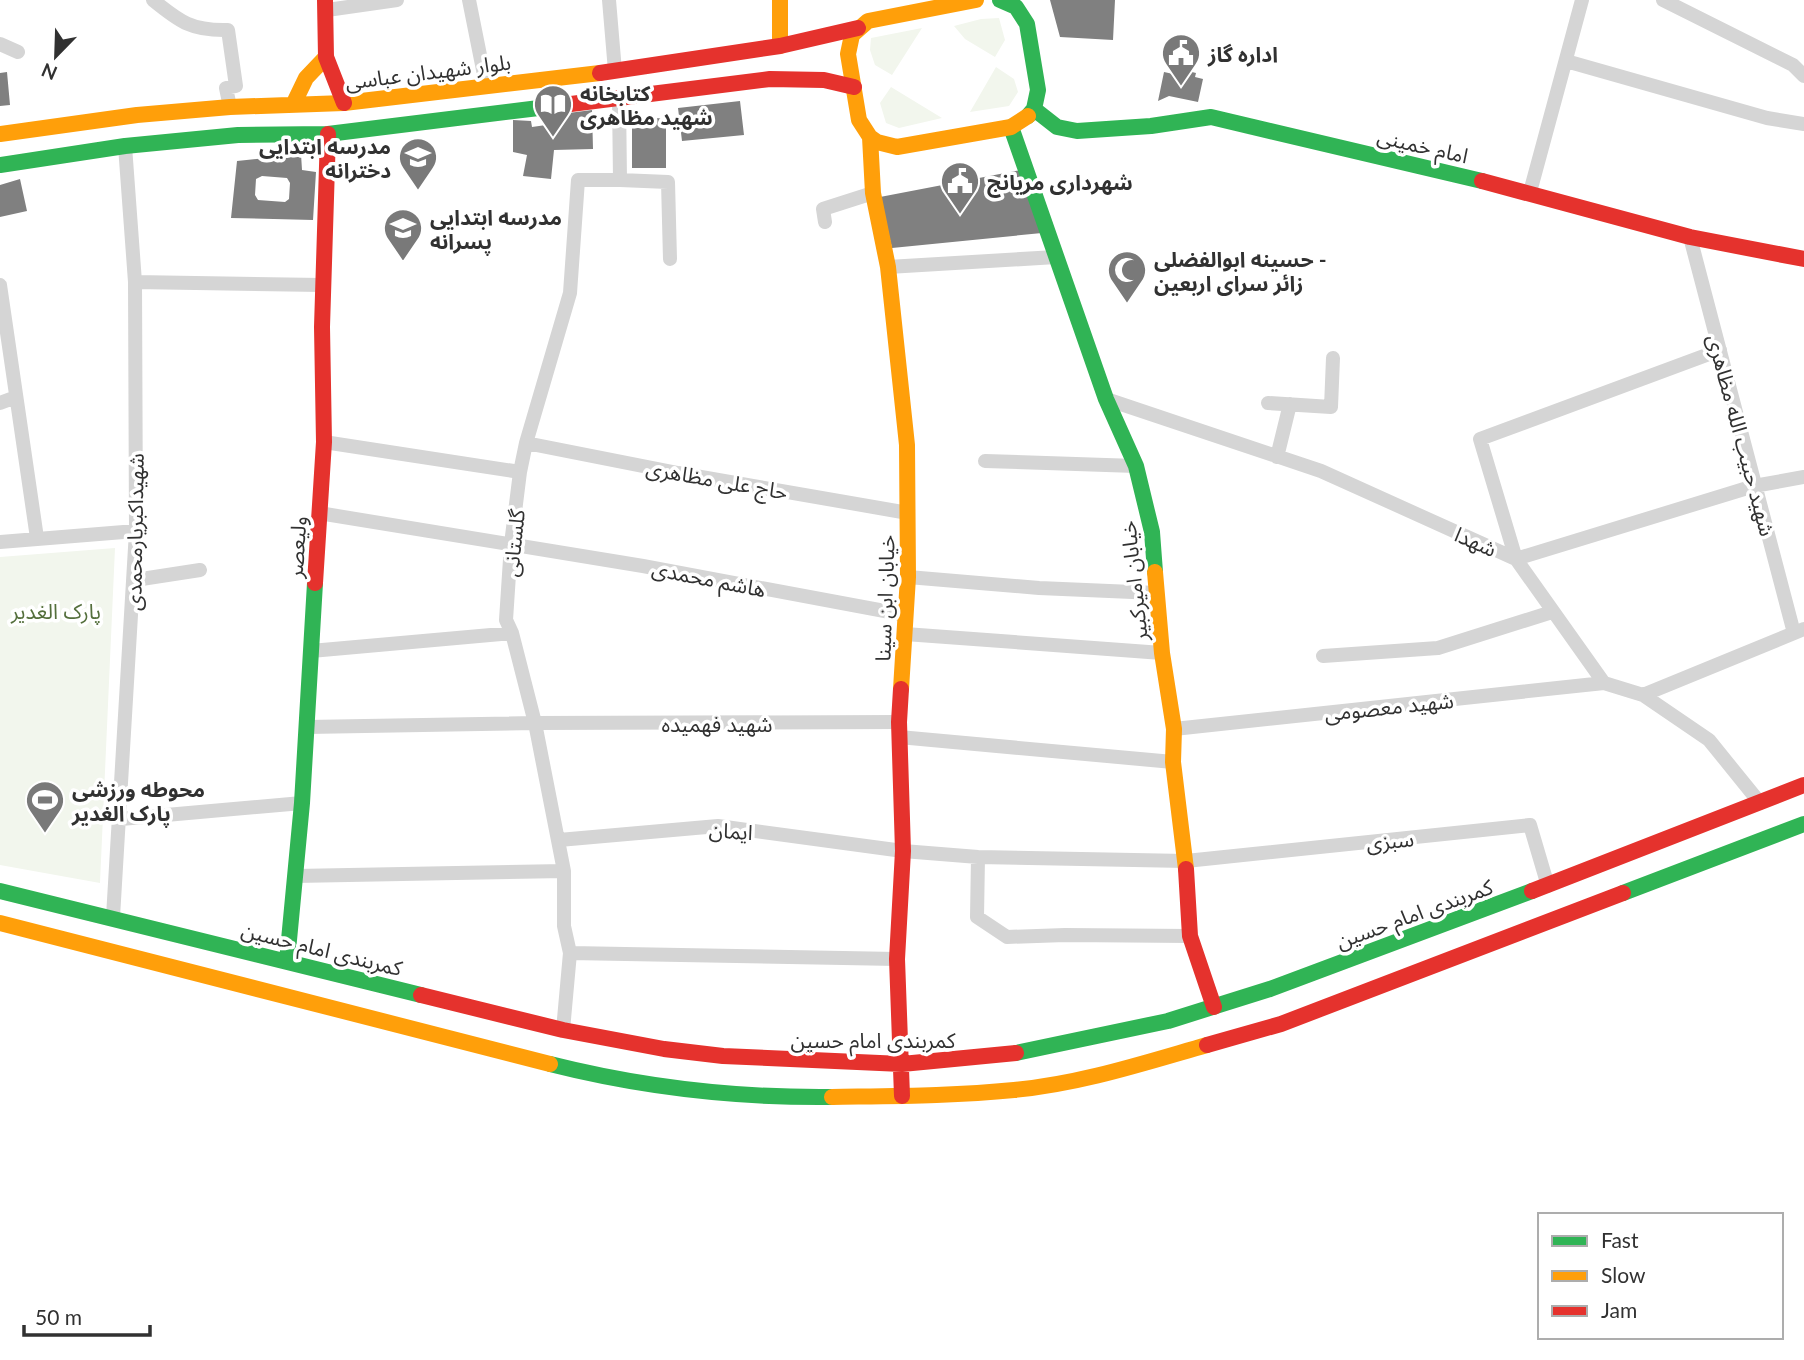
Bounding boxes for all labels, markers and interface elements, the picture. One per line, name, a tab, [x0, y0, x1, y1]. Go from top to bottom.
north arrow	[21, 21, 91, 91]
public building icon: اداره گاز	[1160, 32, 1202, 87]
place label: اداره گاز	[1207, 41, 1278, 67]
street label: بلوار شهیدان عباسی	[344, 48, 512, 95]
text: N	[38, 59, 60, 86]
place label: کتابخانه شهید مظاهری	[580, 80, 713, 130]
library icon: کتابخانه شهید مظاهری	[532, 83, 574, 138]
street label: امام خمینی	[1374, 122, 1471, 172]
place label: مدرسه ابتدایی دخترانه	[259, 133, 391, 183]
school or university icon: مدرسه ابتدایی دخترانه	[397, 136, 439, 191]
public building icon: شهرداری مریانج	[939, 160, 981, 215]
place label: شهرداری مریانج	[987, 169, 1133, 198]
place label: مدرسه ابتدایی پسرانه	[430, 204, 562, 255]
school or university icon: مدرسه ابتدایی پسرانه	[382, 207, 424, 262]
place label: حسینه ابوالفضلی - زائر سرای اربعین	[1154, 246, 1327, 296]
mosque icon: حسینه ابوالفضلی - زائر سرای اربعین	[1106, 249, 1148, 304]
street label: شهید حبیب الله مظاهری	[1702, 331, 1781, 539]
street label: شهیداکبریارمحمدی	[120, 453, 149, 611]
street label: حاج علی مظاهری	[644, 454, 790, 508]
street label: گلستانی	[497, 508, 530, 578]
street label: ولیعصر	[281, 515, 312, 580]
street label: خیابان امیرکبیر	[1114, 519, 1153, 644]
street label: شهدا	[1451, 521, 1501, 562]
street label: خیابان ابن سینا	[869, 534, 900, 662]
street label: هاشم محمدی	[649, 555, 768, 605]
park label: پارک الغدیر	[10, 598, 101, 625]
street label: شهید معصومی	[1323, 687, 1455, 726]
street label: شهید فهمیده	[661, 711, 773, 737]
place label: محوطه ورزشی پارک الغدیر	[71, 776, 205, 827]
sports icon: محوطه ورزشی پارک الغدیر	[24, 779, 66, 834]
street label: ایمان	[708, 816, 754, 845]
street label: سبزی	[1365, 825, 1415, 856]
street label: کمربندی امام حسین	[1332, 873, 1498, 958]
street label: کمربندی امام حسین	[238, 916, 405, 985]
street label: کمربندی امام حسین	[791, 1027, 956, 1057]
legend	[1538, 1213, 1783, 1339]
text: Fast	[1601, 1227, 1639, 1252]
text: Slow	[1601, 1262, 1646, 1287]
scale bar	[24, 1294, 150, 1338]
text: Jam	[1601, 1297, 1637, 1322]
text: 50 m	[35, 1304, 82, 1329]

